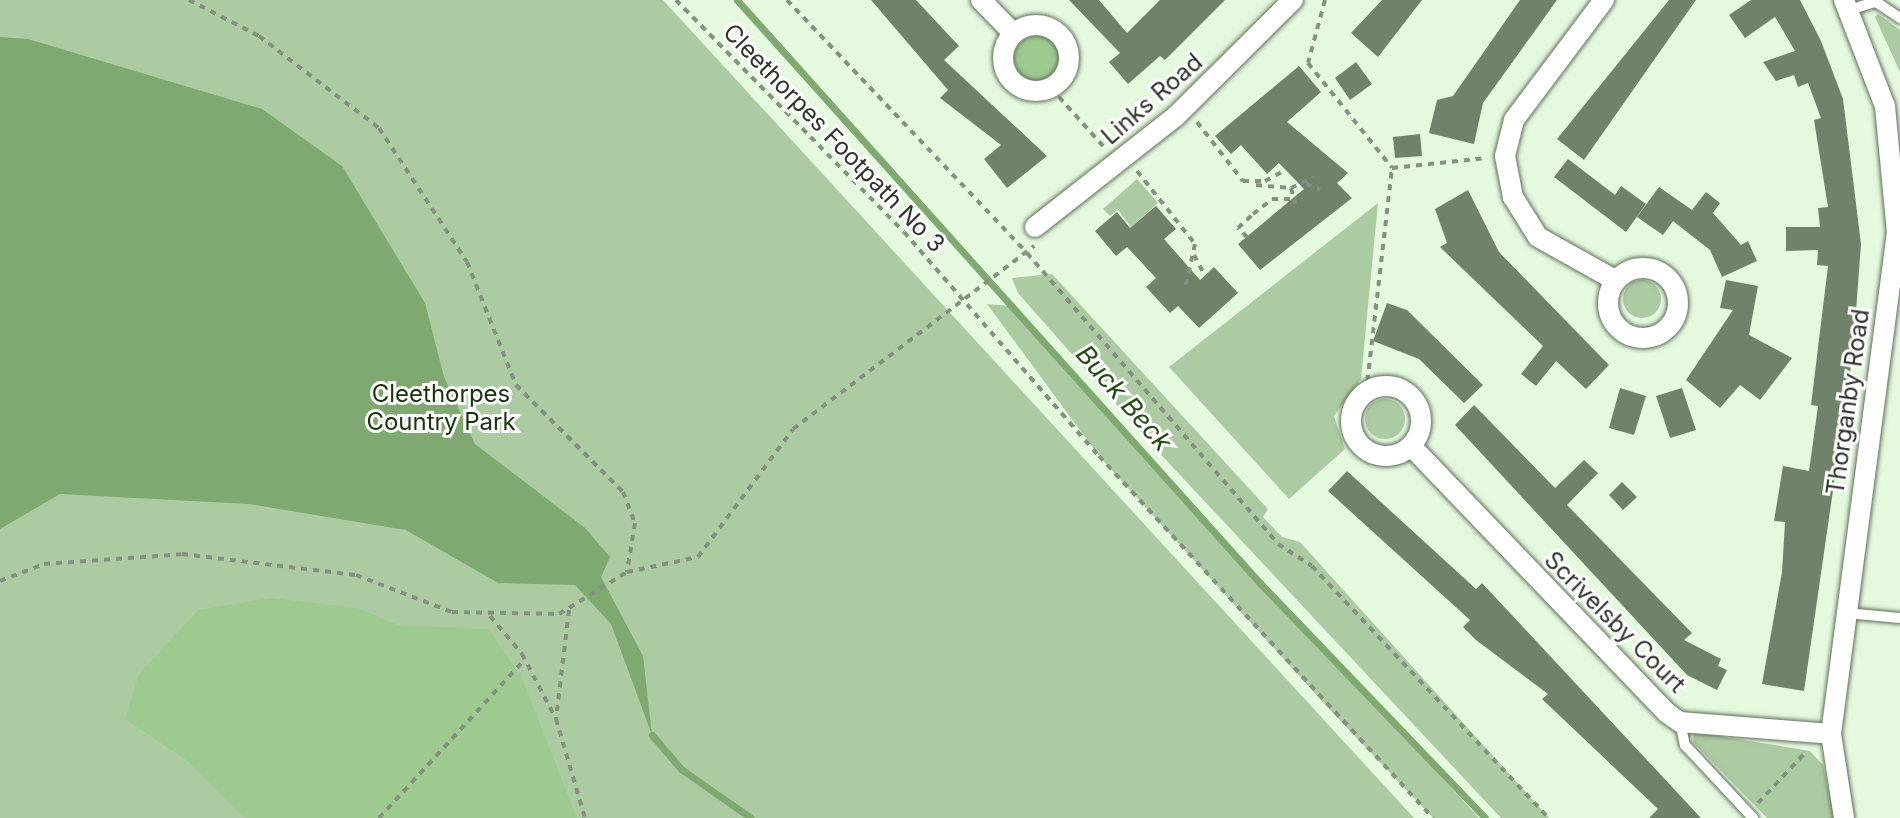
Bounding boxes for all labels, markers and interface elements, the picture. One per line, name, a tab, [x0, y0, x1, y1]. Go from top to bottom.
street label: Cleethorpes Footpath No 3	[717, 18, 951, 258]
street label: Links Road	[1096, 47, 1208, 151]
street label: Thorganby Road	[1821, 307, 1875, 497]
water label: Buck Beck	[1070, 339, 1178, 457]
park label: Cleethorpes Country Park	[366, 380, 516, 436]
street label: Scrivelsby Court	[1538, 545, 1692, 699]

